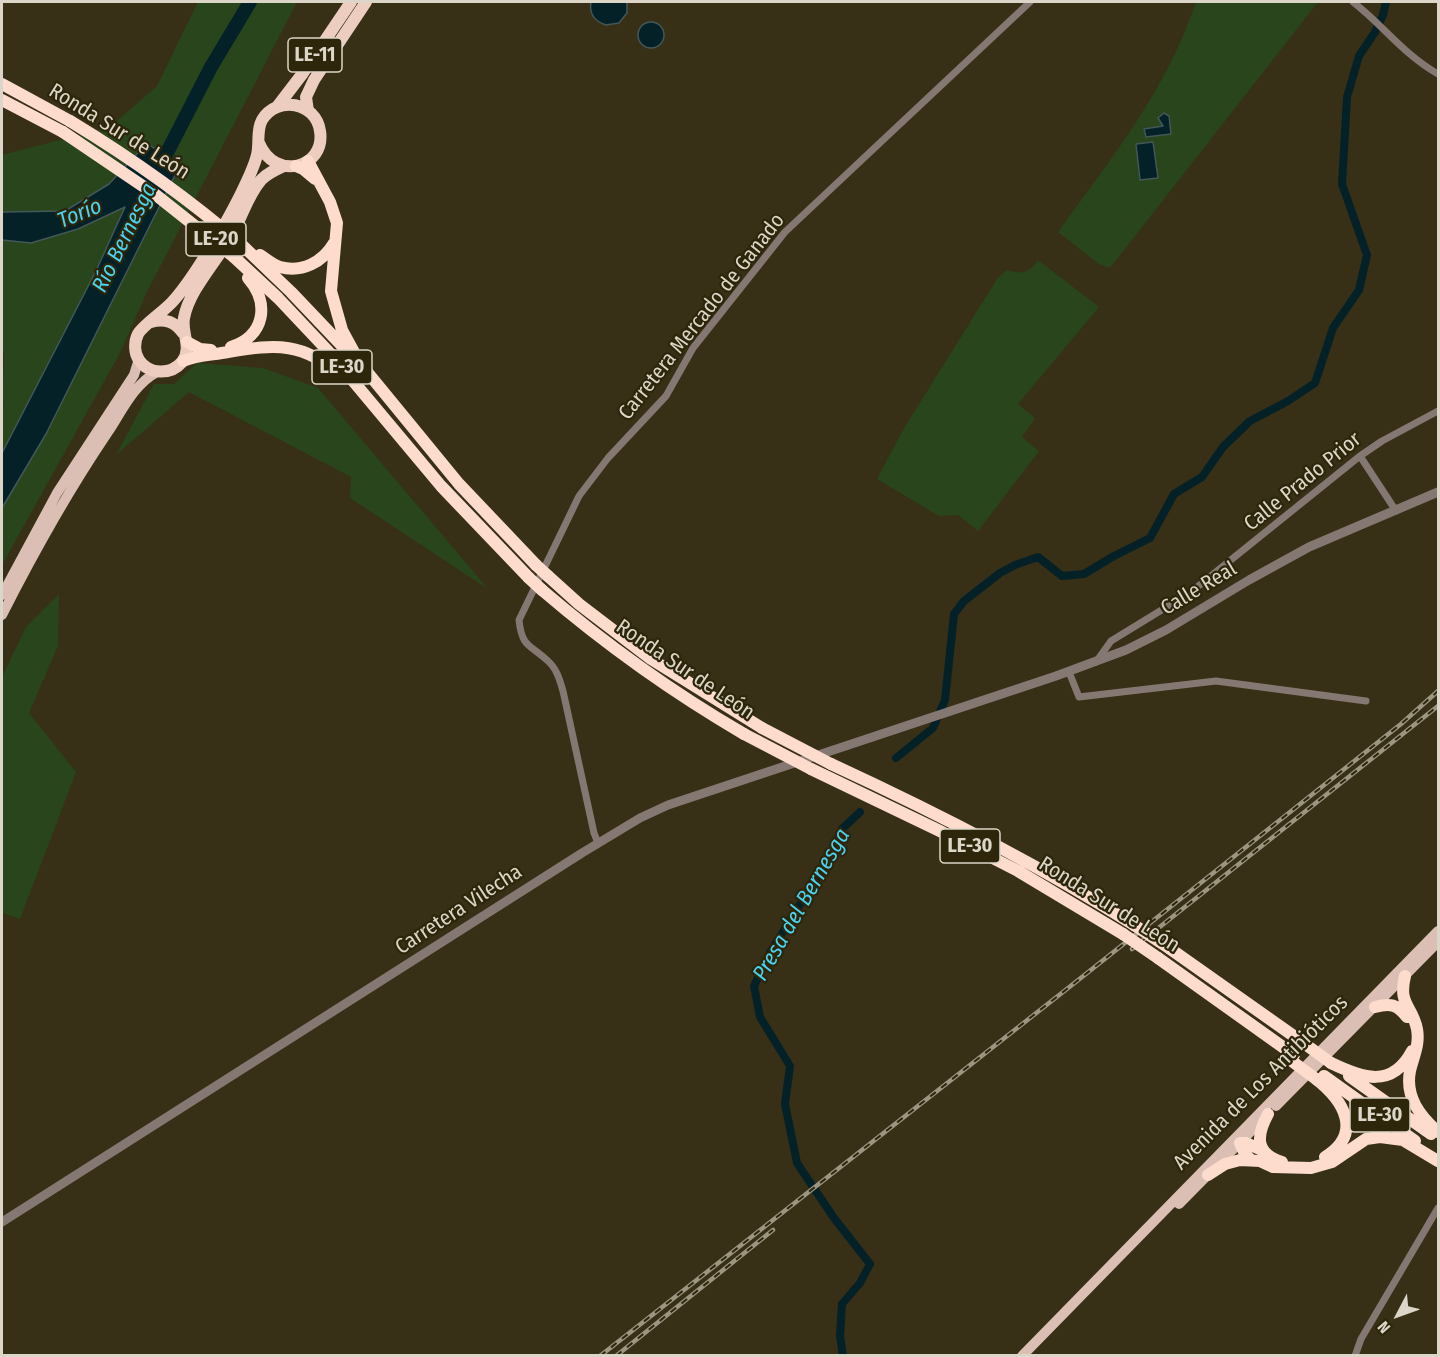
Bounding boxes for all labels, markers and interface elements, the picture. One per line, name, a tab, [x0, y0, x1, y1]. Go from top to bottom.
road number: LE-11	[288, 38, 342, 72]
street label: Ronda Sur de León	[44, 79, 194, 185]
water label: Río Bernesga	[87, 179, 163, 297]
water label: Torío	[54, 193, 106, 235]
street label: Carretera Mercado de Ganado	[614, 209, 790, 425]
road number: LE-20	[186, 222, 246, 256]
road number: LE-30	[312, 350, 372, 384]
street label: Calle Prado Prior	[1239, 427, 1367, 537]
street label: Calle Real	[1157, 557, 1241, 621]
street label: Ronda Sur de León	[611, 614, 759, 726]
water label: Presa del Bernesga	[748, 824, 856, 986]
road number: LE-30	[940, 829, 1000, 863]
street label: Ronda Sur de León	[1034, 852, 1184, 958]
street label: Carretera Vilecha	[391, 860, 527, 960]
street label: Avenida de Los Antibióticos	[1169, 991, 1353, 1175]
road number: LE-30	[1350, 1098, 1410, 1132]
north arrow	[1368, 1285, 1428, 1345]
text: N	[1374, 1317, 1394, 1337]

